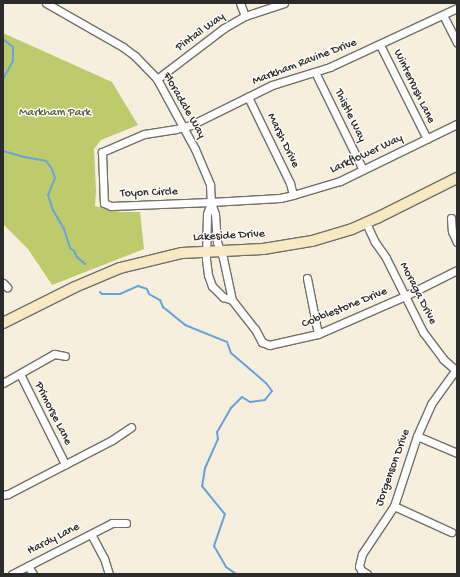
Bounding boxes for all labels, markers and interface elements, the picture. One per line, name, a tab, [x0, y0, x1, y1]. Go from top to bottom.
street label: Pintail Way	[174, 10, 228, 56]
street label: Markham Ravine Drive	[251, 36, 359, 90]
street label: Winterrush Lane	[389, 48, 437, 126]
street label: Floradale Way	[158, 70, 208, 142]
street label: Thistle Way	[330, 87, 368, 145]
park label: Markham Park	[19, 107, 91, 121]
street label: Marsh Drive	[263, 111, 301, 171]
street label: Larkflower Way	[328, 132, 406, 178]
street label: Toyon Circle	[120, 186, 178, 202]
street label: Lakeside Drive	[193, 228, 265, 246]
street label: Moraga Drive	[395, 260, 439, 328]
street label: Cobblestone Drive	[300, 285, 390, 333]
street label: Primorse Lane	[30, 380, 74, 448]
street label: Jorgenson Drive	[373, 428, 415, 508]
street label: Hardy Lane	[26, 521, 82, 559]

